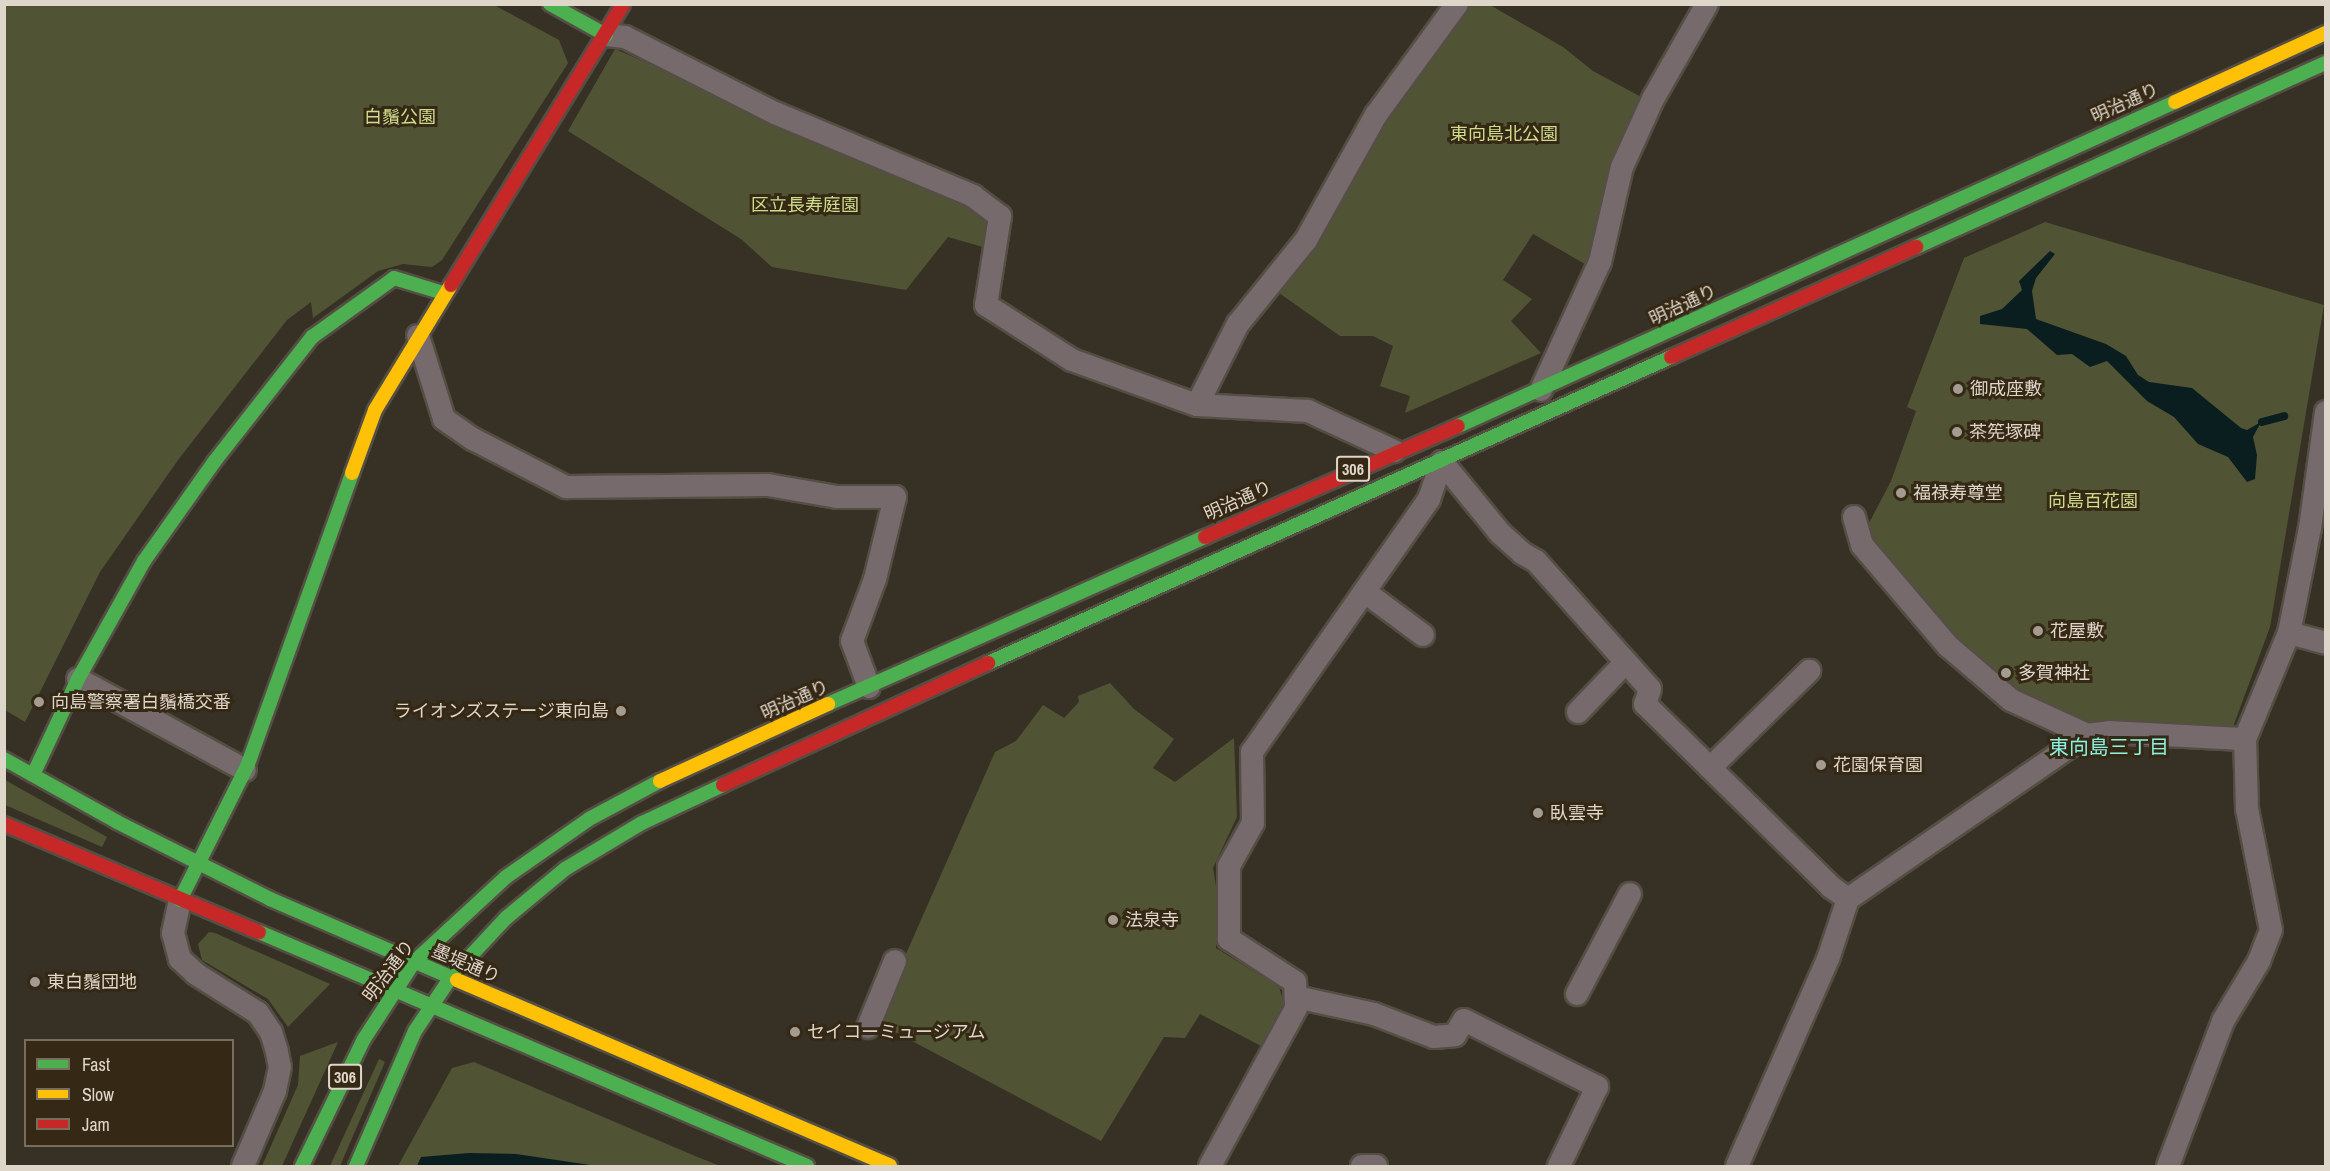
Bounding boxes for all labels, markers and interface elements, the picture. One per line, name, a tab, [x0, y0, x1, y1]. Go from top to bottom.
street label: 明治通り	[2088, 78, 2162, 128]
park label: 白鬚公園	[364, 106, 436, 128]
park label: 東向島北公園	[1450, 123, 1558, 145]
park label: 区立長寿庭園	[751, 194, 859, 216]
street label: 明治通り	[1646, 280, 1720, 330]
place label: 御成座敷	[1970, 378, 2042, 400]
marker: 御成座敷	[1951, 382, 1965, 396]
place label: 茶筅塚碑	[1969, 421, 2041, 443]
marker: 茶筅塚碑	[1950, 425, 1964, 439]
road number: 306	[1335, 456, 1371, 482]
street label: 明治通り	[1201, 476, 1275, 526]
place label: 福禄寿尊堂	[1913, 482, 2003, 504]
marker: 福禄寿尊堂	[1894, 486, 1908, 500]
park label: 向島百花園	[2048, 490, 2138, 512]
place label: 花屋敷	[2050, 620, 2104, 642]
marker: 花屋敷	[2031, 624, 2045, 638]
place label: 多賀神社	[2018, 662, 2090, 684]
marker: 多賀神社	[1999, 666, 2013, 680]
street label: 明治通り	[758, 675, 832, 725]
place label: 向島警察署白鬚橋交番	[51, 691, 231, 713]
marker: 向島警察署白鬚橋交番	[32, 695, 46, 709]
place label: ライオンズステージ東向島	[393, 700, 609, 722]
marker: ライオンズステージ東向島	[614, 704, 628, 718]
district label: 東向島三丁目	[2049, 734, 2169, 758]
place label: 花園保育園	[1833, 754, 1923, 776]
marker: 花園保育園	[1814, 758, 1828, 772]
place label: 臥雲寺	[1550, 802, 1604, 824]
marker: 臥雲寺	[1531, 806, 1545, 820]
place label: 法泉寺	[1125, 909, 1179, 931]
marker: 法泉寺	[1106, 913, 1120, 927]
street label: 明治通り	[359, 936, 419, 1006]
street label: 墨堤通り	[429, 940, 503, 988]
place label: 東白鬚団地	[47, 971, 137, 993]
marker: 東白鬚団地	[28, 975, 42, 989]
place label: セイコーミュージアム	[807, 1021, 987, 1043]
marker: セイコーミュージアム	[788, 1025, 802, 1039]
legend	[24, 1039, 234, 1147]
text: Fast	[82, 1052, 110, 1077]
road number: 306	[327, 1064, 363, 1090]
text: Slow	[82, 1082, 114, 1107]
text: Jam	[82, 1112, 110, 1137]

